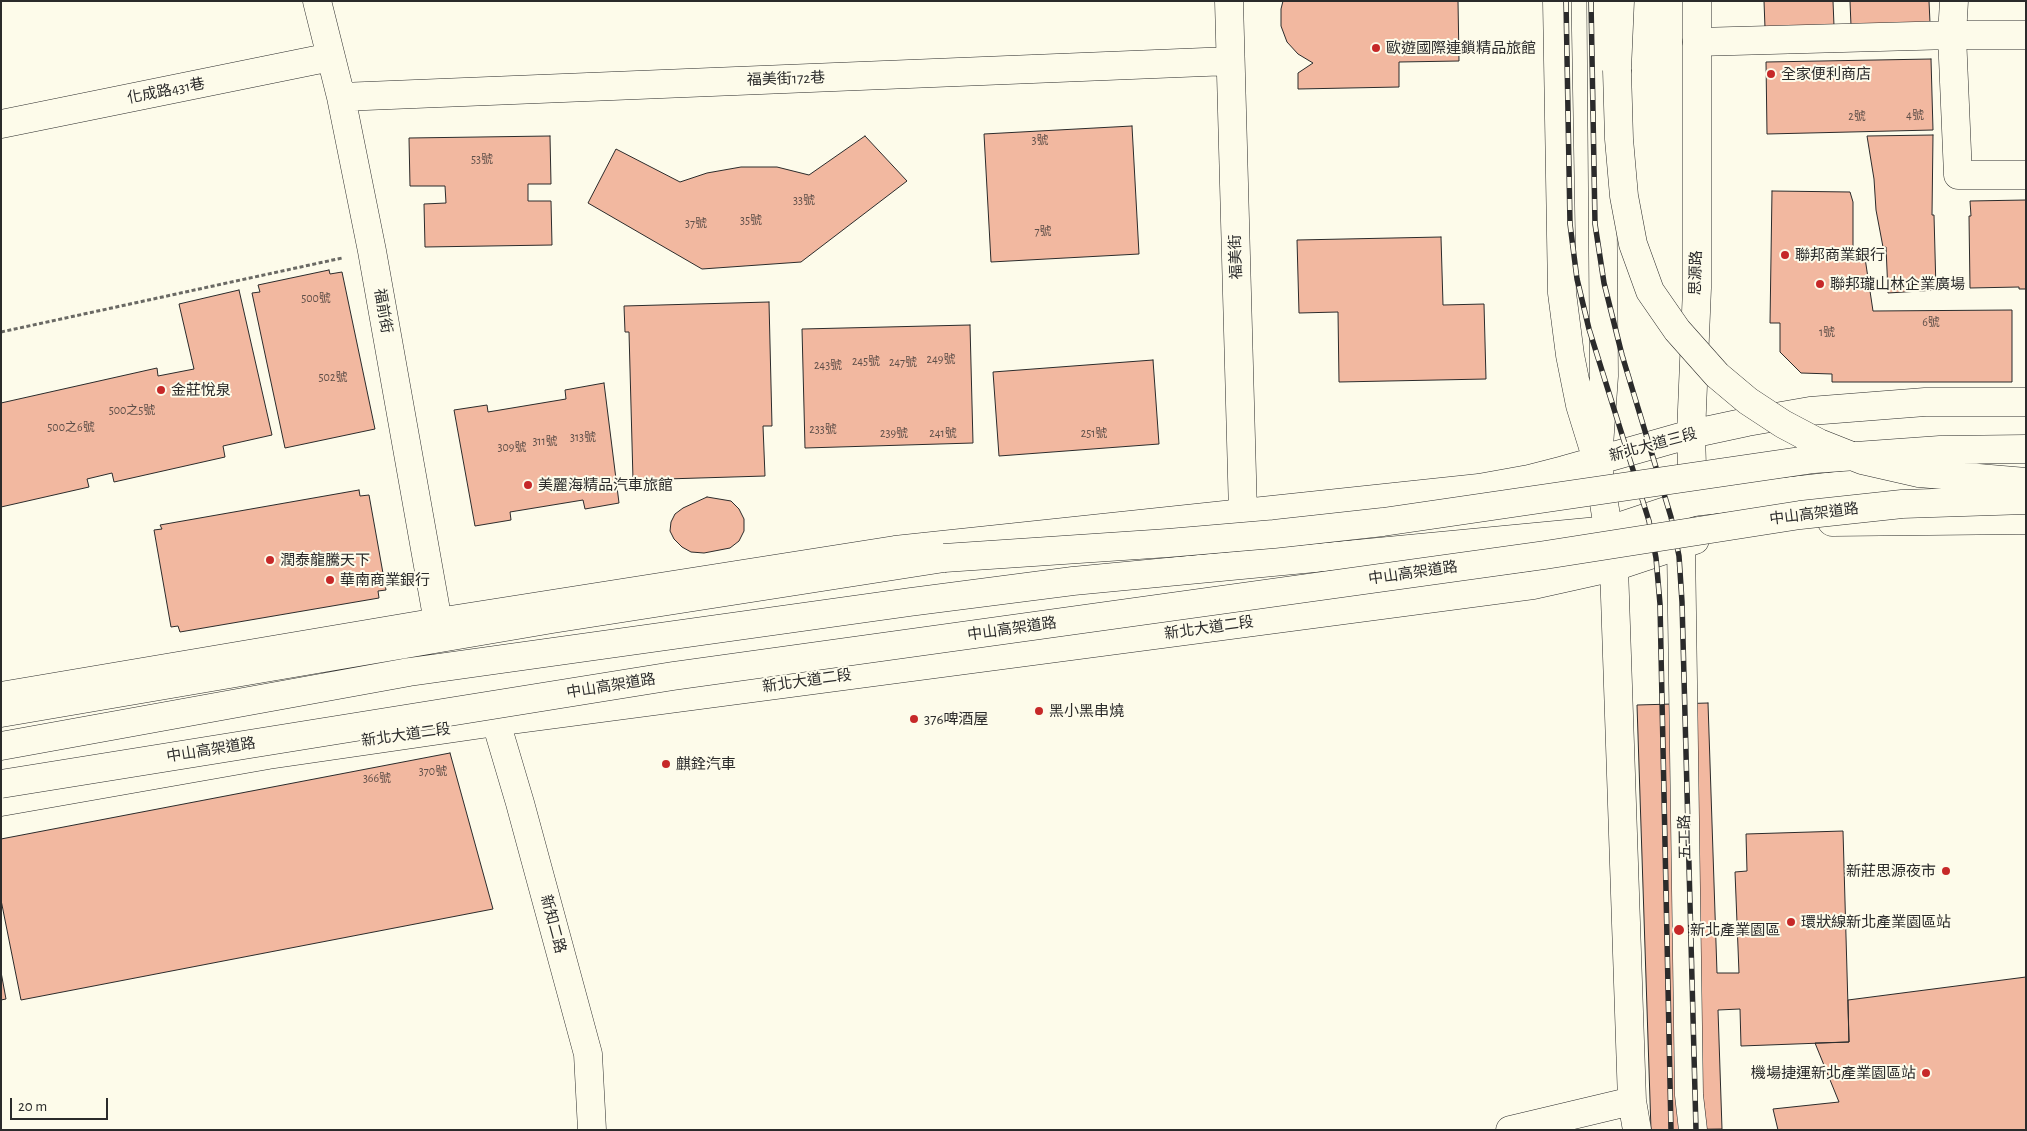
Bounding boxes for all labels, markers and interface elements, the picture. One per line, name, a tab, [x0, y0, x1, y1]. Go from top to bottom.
place label: 歐遊國際連鎖精品旅館	[1386, 39, 1536, 57]
marker: 歐遊國際連鎖精品旅館	[1370, 42, 1382, 54]
place label: 全家便利商店	[1781, 65, 1871, 83]
marker: 全家便利商店	[1765, 68, 1777, 80]
street label: 福美街172巷	[747, 69, 825, 89]
street label: 化成路431巷	[126, 75, 206, 107]
house number: 4號	[1906, 108, 1924, 122]
house number: 2號	[1848, 109, 1866, 123]
house number: 3號	[1032, 133, 1048, 147]
house number: 53號	[471, 152, 493, 166]
house number: 33號	[793, 193, 815, 207]
house number: 35號	[740, 213, 762, 227]
house number: 37號	[685, 216, 707, 230]
house number: 7號	[1034, 224, 1052, 238]
street label: 福美街	[1226, 234, 1246, 280]
place label: 聯邦商業銀行	[1795, 246, 1885, 264]
marker: 聯邦商業銀行	[1779, 249, 1791, 261]
street label: 思源路	[1687, 250, 1705, 296]
place label: 聯邦瓏山林企業廣場	[1830, 275, 1965, 293]
marker: 聯邦瓏山林企業廣場	[1814, 278, 1826, 290]
street label: 福前街	[370, 287, 396, 335]
house number: 500號	[301, 291, 331, 305]
house number: 6號	[1922, 315, 1940, 329]
house number: 1號	[1819, 325, 1835, 339]
house number: 249號	[927, 352, 955, 366]
house number: 245號	[852, 354, 880, 368]
house number: 247號	[889, 355, 917, 369]
house number: 243號	[814, 358, 842, 372]
house number: 502號	[319, 370, 347, 384]
place label: 金莊悅泉	[171, 381, 231, 399]
marker: 金莊悅泉	[155, 384, 167, 396]
house number: 500之5號	[109, 403, 155, 417]
house number: 500之6號	[47, 420, 95, 434]
house number: 233號	[809, 422, 837, 436]
street label: 新北大道三段	[1607, 425, 1699, 465]
house number: 239號	[880, 426, 908, 440]
house number: 241號	[929, 426, 957, 440]
house number: 251號	[1081, 426, 1107, 440]
house number: 313號	[570, 430, 596, 444]
house number: 311號	[532, 434, 558, 448]
house number: 309號	[498, 440, 526, 454]
place label: 美麗海精品汽車旅館	[538, 476, 673, 494]
marker: 美麗海精品汽車旅館	[522, 479, 534, 491]
street label: 中山高架道路	[1768, 500, 1860, 528]
place label: 潤泰龍騰天下	[280, 551, 370, 569]
marker: 潤泰龍騰天下	[264, 554, 276, 566]
street label: 中山高架道路	[1367, 558, 1459, 588]
place label: 華南商業銀行	[340, 571, 430, 589]
marker: 華南商業銀行	[324, 574, 336, 586]
street label: 新北大道二段	[1163, 613, 1255, 643]
street label: 中山高架道路	[966, 614, 1058, 644]
street label: 新北大道二段	[761, 666, 853, 696]
street label: 中山高架道路	[565, 670, 657, 702]
place label: 黑小黑串燒	[1049, 702, 1124, 720]
marker: 黑小黑串燒	[1033, 705, 1045, 717]
place label: 376啤酒屋	[924, 710, 988, 728]
marker: 376啤酒屋	[908, 713, 920, 725]
street label: 新北大道二段	[360, 720, 452, 750]
street label: 中山高架道路	[165, 734, 257, 766]
place label: 麒銓汽車	[676, 755, 736, 773]
marker: 麒銓汽車	[660, 758, 672, 770]
house number: 370號	[419, 764, 447, 778]
house number: 366號	[363, 771, 391, 785]
street label: 五工路	[1676, 814, 1694, 860]
place label: 新莊思源夜市	[1846, 862, 1936, 880]
marker: 新莊思源夜市	[1940, 865, 1952, 877]
street label: 新知二路	[537, 893, 569, 955]
place label: 環狀線新北產業園區站	[1801, 913, 1951, 931]
marker: 環狀線新北產業園區站	[1785, 916, 1797, 928]
place label: 新北產業園區	[1690, 921, 1780, 939]
marker: 新北產業園區	[1672, 923, 1686, 937]
place label: 機場捷運新北產業園區站	[1751, 1064, 1916, 1082]
marker: 機場捷運新北產業園區站	[1920, 1067, 1932, 1079]
scale bar	[12, 1088, 110, 1120]
text: 20 m	[18, 1099, 47, 1114]

